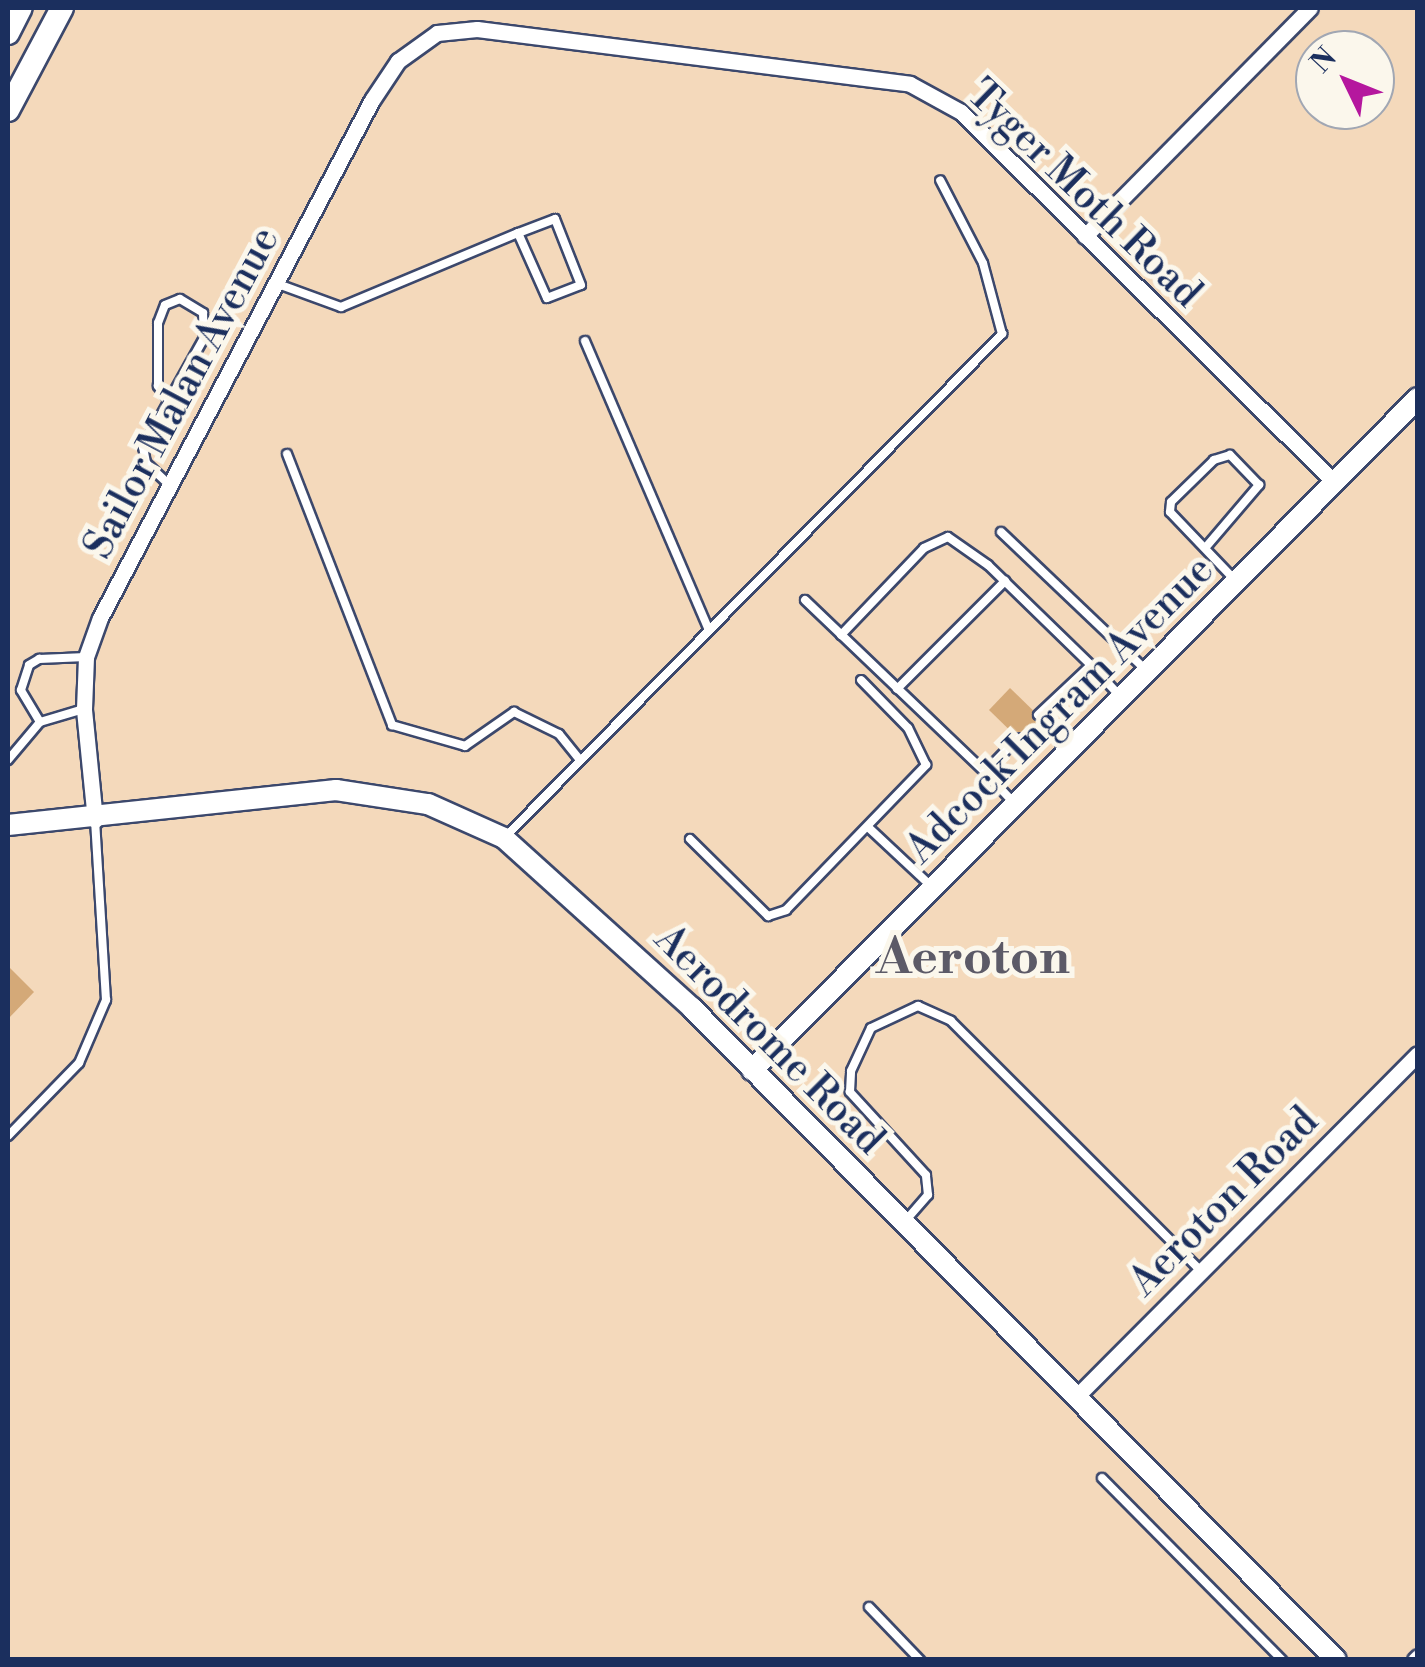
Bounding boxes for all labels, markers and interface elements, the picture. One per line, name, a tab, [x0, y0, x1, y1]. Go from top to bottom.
north arrow	[1295, 30, 1395, 130]
text: N	[1304, 41, 1345, 81]
street label: Tyger Moth Road	[957, 70, 1211, 318]
street label: Sailor Malan Avenue	[74, 219, 290, 567]
street label: Adcock Ingram Avenue	[896, 546, 1224, 874]
street label: Aerodrome Road	[644, 915, 894, 1165]
district label: Aeroton	[876, 929, 1070, 989]
street label: Aeroton Road	[1120, 1098, 1328, 1306]

